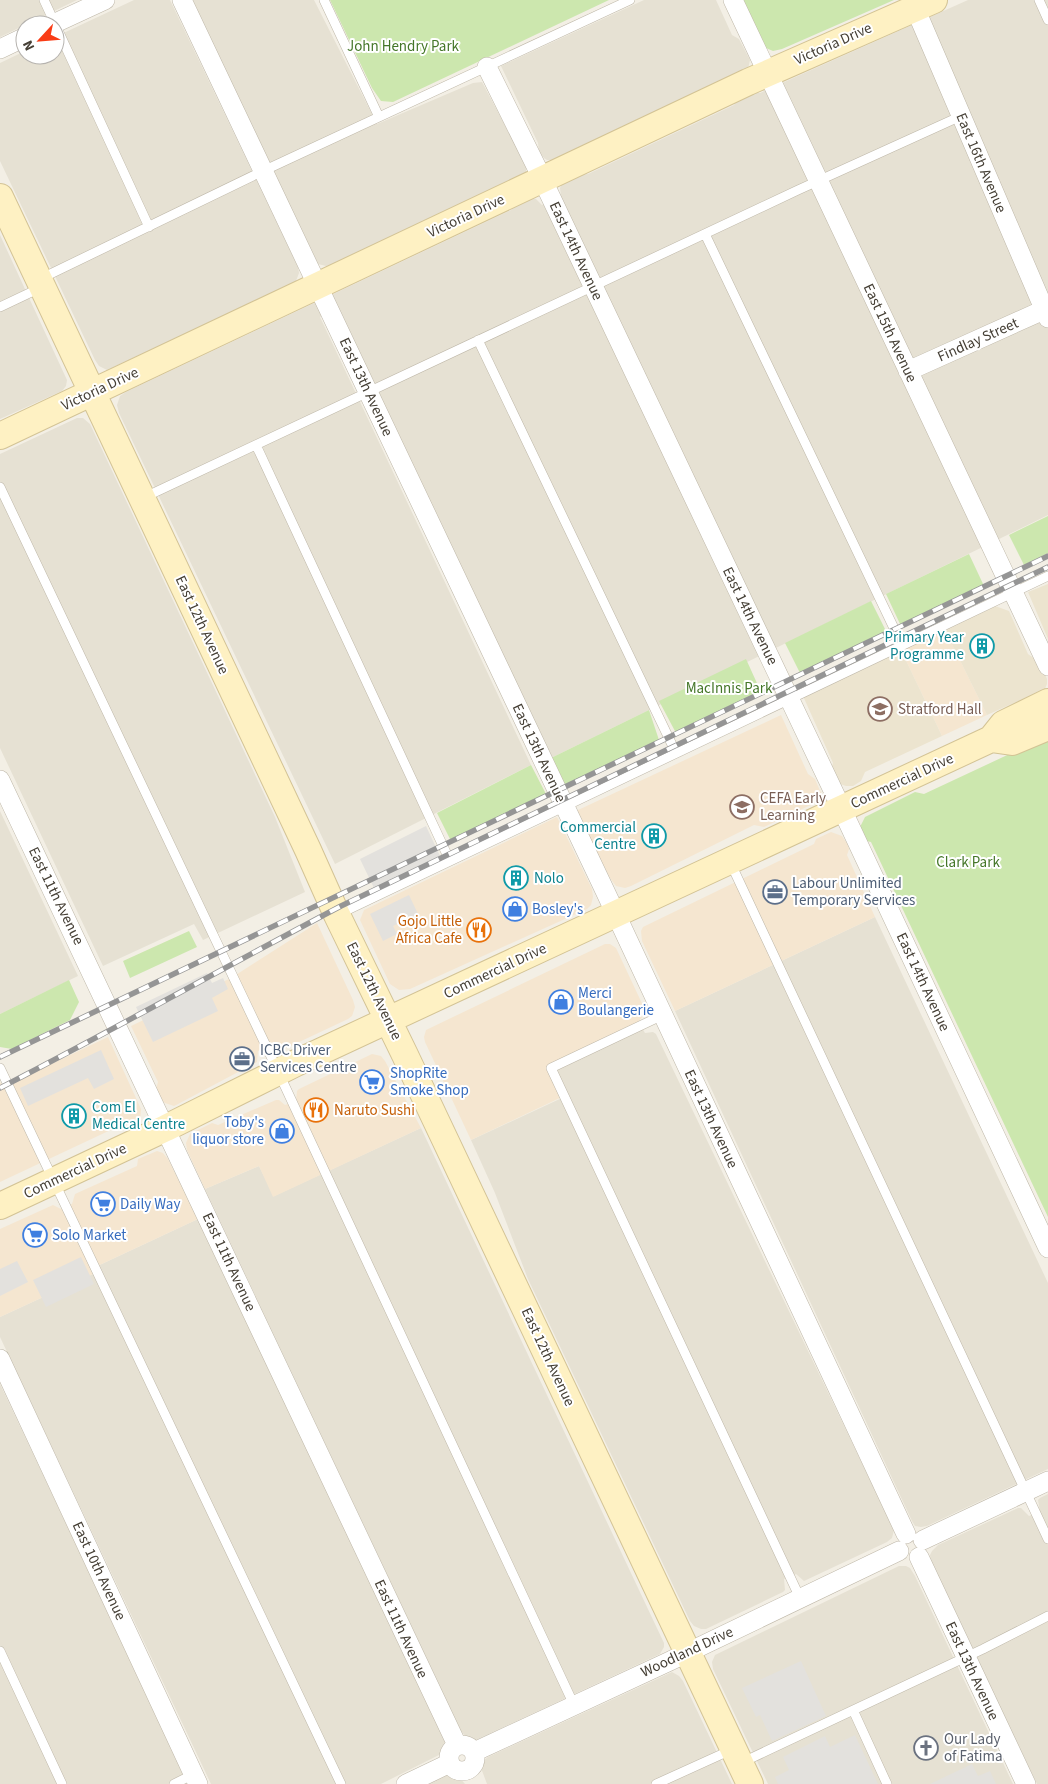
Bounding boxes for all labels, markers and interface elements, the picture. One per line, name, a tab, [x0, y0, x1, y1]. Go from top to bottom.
north arrow	[15, 15, 65, 65]
street label: Victoria Drive	[791, 18, 875, 70]
park label: John Hendry Park	[347, 36, 460, 57]
text: N	[18, 37, 40, 54]
street label: East 16th Avenue	[950, 110, 1012, 216]
street label: Victoria Drive	[424, 189, 508, 243]
street label: East 14th Avenue	[544, 198, 608, 304]
street label: East 15th Avenue	[858, 280, 922, 386]
street label: Findlay Street	[934, 313, 1022, 367]
street label: East 13th Avenue	[334, 334, 398, 440]
street label: Victoria Drive	[58, 362, 142, 416]
street label: East 14th Avenue	[717, 563, 783, 669]
street label: East 12th Avenue	[170, 572, 234, 678]
place label: Primary Year Programme	[885, 627, 965, 665]
building icon: Primary Year Programme	[969, 633, 995, 659]
park label: MacInnis Park	[686, 678, 773, 699]
school or university icon: Stratford Hall	[867, 696, 893, 722]
place label: Stratford Hall	[898, 699, 982, 720]
street label: East 13th Avenue	[507, 700, 571, 806]
street label: Commercial Drive	[847, 748, 957, 814]
place label: CEFA Early Learning	[760, 788, 826, 826]
school or university icon: CEFA Early Learning	[729, 794, 755, 820]
place label: Commercial Centre	[560, 817, 636, 855]
building icon: Commercial Centre	[641, 823, 667, 849]
street label: East 11th Avenue	[23, 843, 89, 949]
park label: Clark Park	[936, 852, 1000, 873]
building icon: Nolo	[503, 865, 529, 891]
place label: Nolo	[534, 868, 564, 889]
place label: Labour Unlimited Temporary Services	[792, 873, 915, 911]
office icon: Labour Unlimited Temporary Services	[762, 879, 788, 905]
shop icon: Bosley's	[502, 896, 528, 922]
place label: Bosley's	[532, 899, 583, 920]
place label: Gojo Little Africa Cafe	[396, 911, 462, 949]
restaurant icon: Gojo Little Africa Cafe	[466, 917, 492, 943]
street label: East 14th Avenue	[891, 929, 955, 1035]
street label: East 12th Avenue	[341, 938, 407, 1044]
street label: Commercial Drive	[440, 938, 550, 1004]
place label: Merci Boulangerie	[578, 983, 654, 1021]
shop icon: Merci Boulangerie	[548, 989, 574, 1015]
place label: ICBC Driver Services Centre	[260, 1040, 357, 1078]
office icon: ICBC Driver Services Centre	[229, 1046, 255, 1072]
place label: ShopRite Smoke Shop	[390, 1063, 469, 1101]
street label: East 13th Avenue	[679, 1066, 743, 1172]
supermarket icon: ShopRite Smoke Shop	[359, 1069, 385, 1095]
place label: Com El Medical Centre	[92, 1097, 185, 1135]
restaurant icon: Naruto Sushi	[303, 1097, 329, 1123]
place label: Naruto Sushi	[334, 1100, 415, 1121]
building icon: Com El Medical Centre	[61, 1103, 87, 1129]
place label: Toby's liquor store	[192, 1112, 264, 1150]
shop icon: Toby's liquor store	[269, 1118, 295, 1144]
street label: Commercial Drive	[20, 1138, 130, 1204]
supermarket icon: Daily Way	[90, 1191, 116, 1217]
place label: Daily Way	[120, 1194, 180, 1215]
street label: East 11th Avenue	[197, 1209, 261, 1315]
supermarket icon: Solo Market	[22, 1222, 48, 1248]
place label: Solo Market	[52, 1225, 126, 1246]
street label: East 12th Avenue	[516, 1304, 580, 1410]
street label: East 10th Avenue	[67, 1518, 131, 1624]
street label: East 11th Avenue	[369, 1576, 433, 1682]
street label: East 13th Avenue	[940, 1618, 1004, 1724]
street label: Woodland Drive	[637, 1621, 737, 1683]
place label: Our Lady of Fatima	[944, 1729, 1003, 1767]
church icon: Our Lady of Fatima	[913, 1735, 939, 1761]

